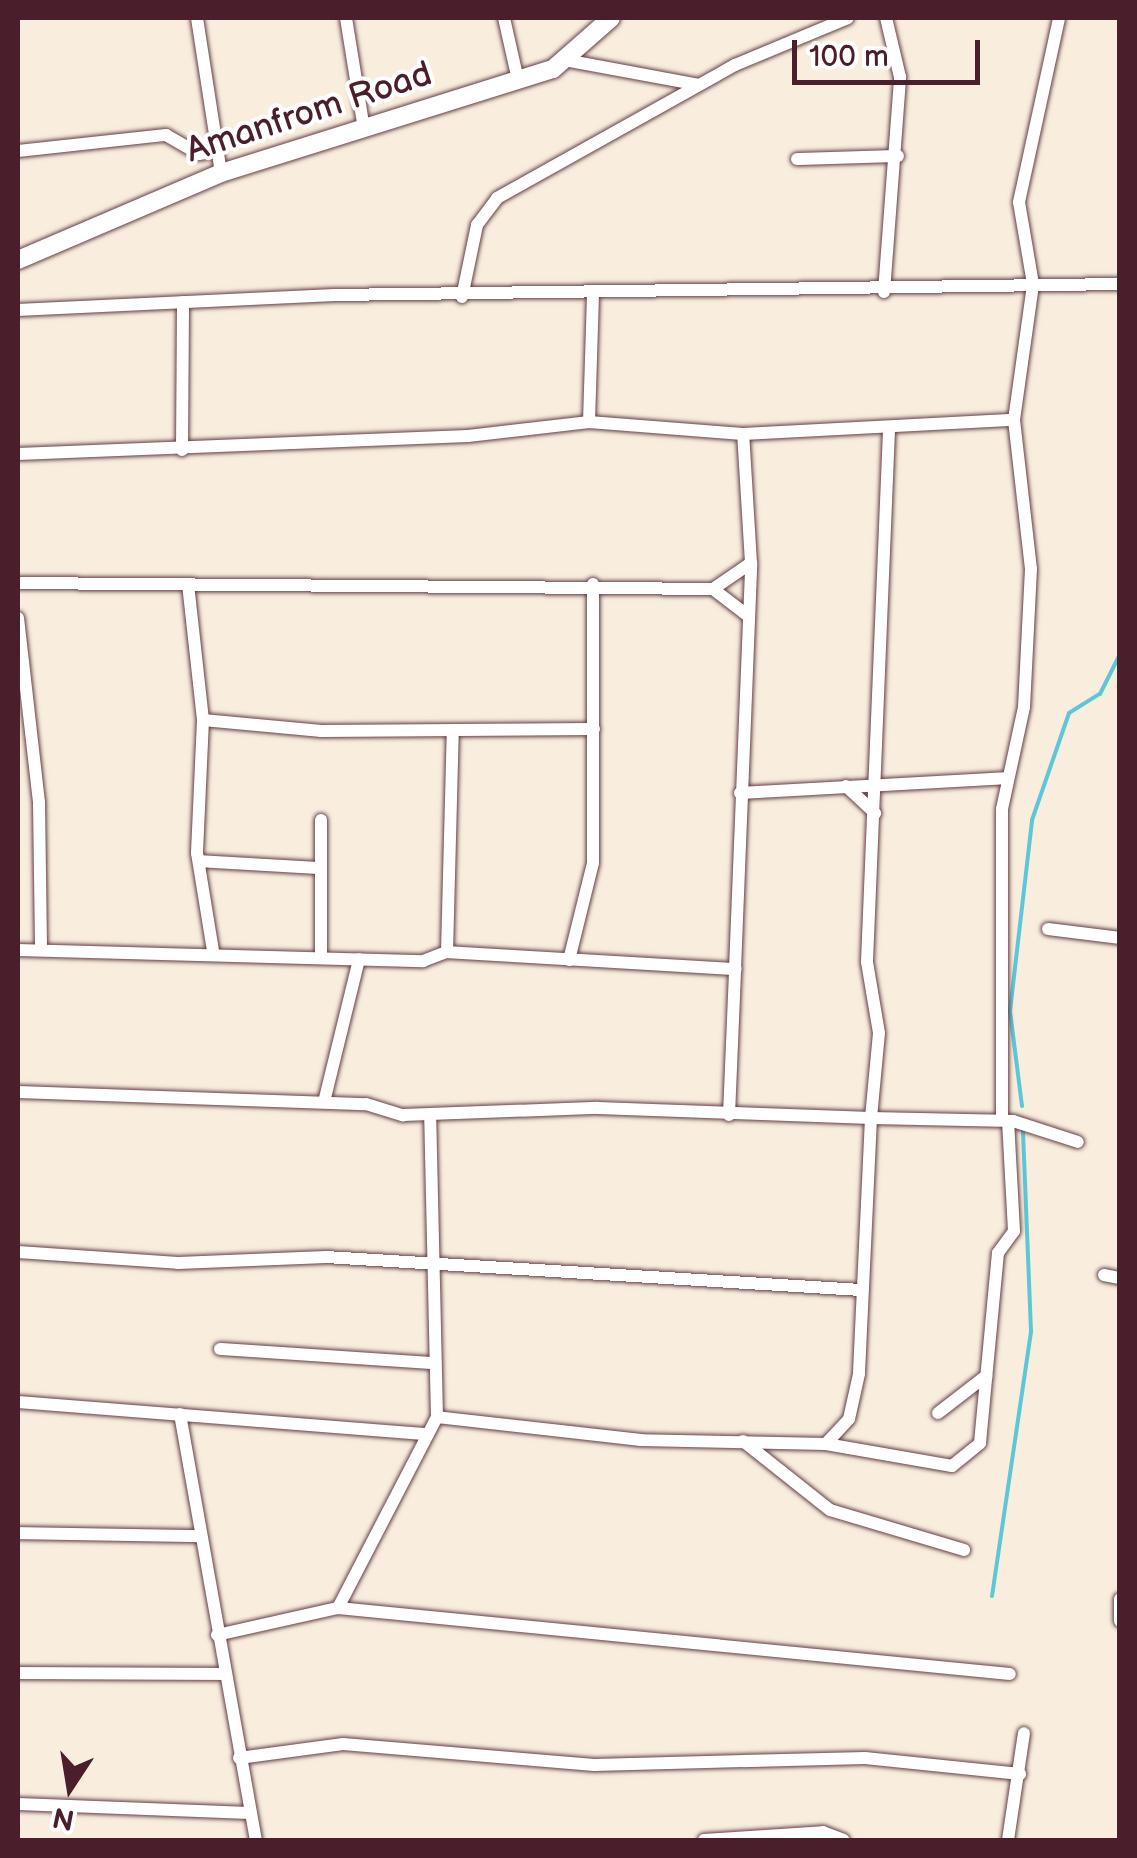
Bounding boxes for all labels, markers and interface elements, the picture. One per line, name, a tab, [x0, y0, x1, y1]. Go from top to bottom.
scale bar	[797, 20, 984, 82]
text: 100 m	[809, 39, 889, 75]
street label: Amanfrom Road	[181, 53, 437, 173]
north arrow	[20, 1738, 120, 1838]
text: N	[50, 1800, 77, 1836]

